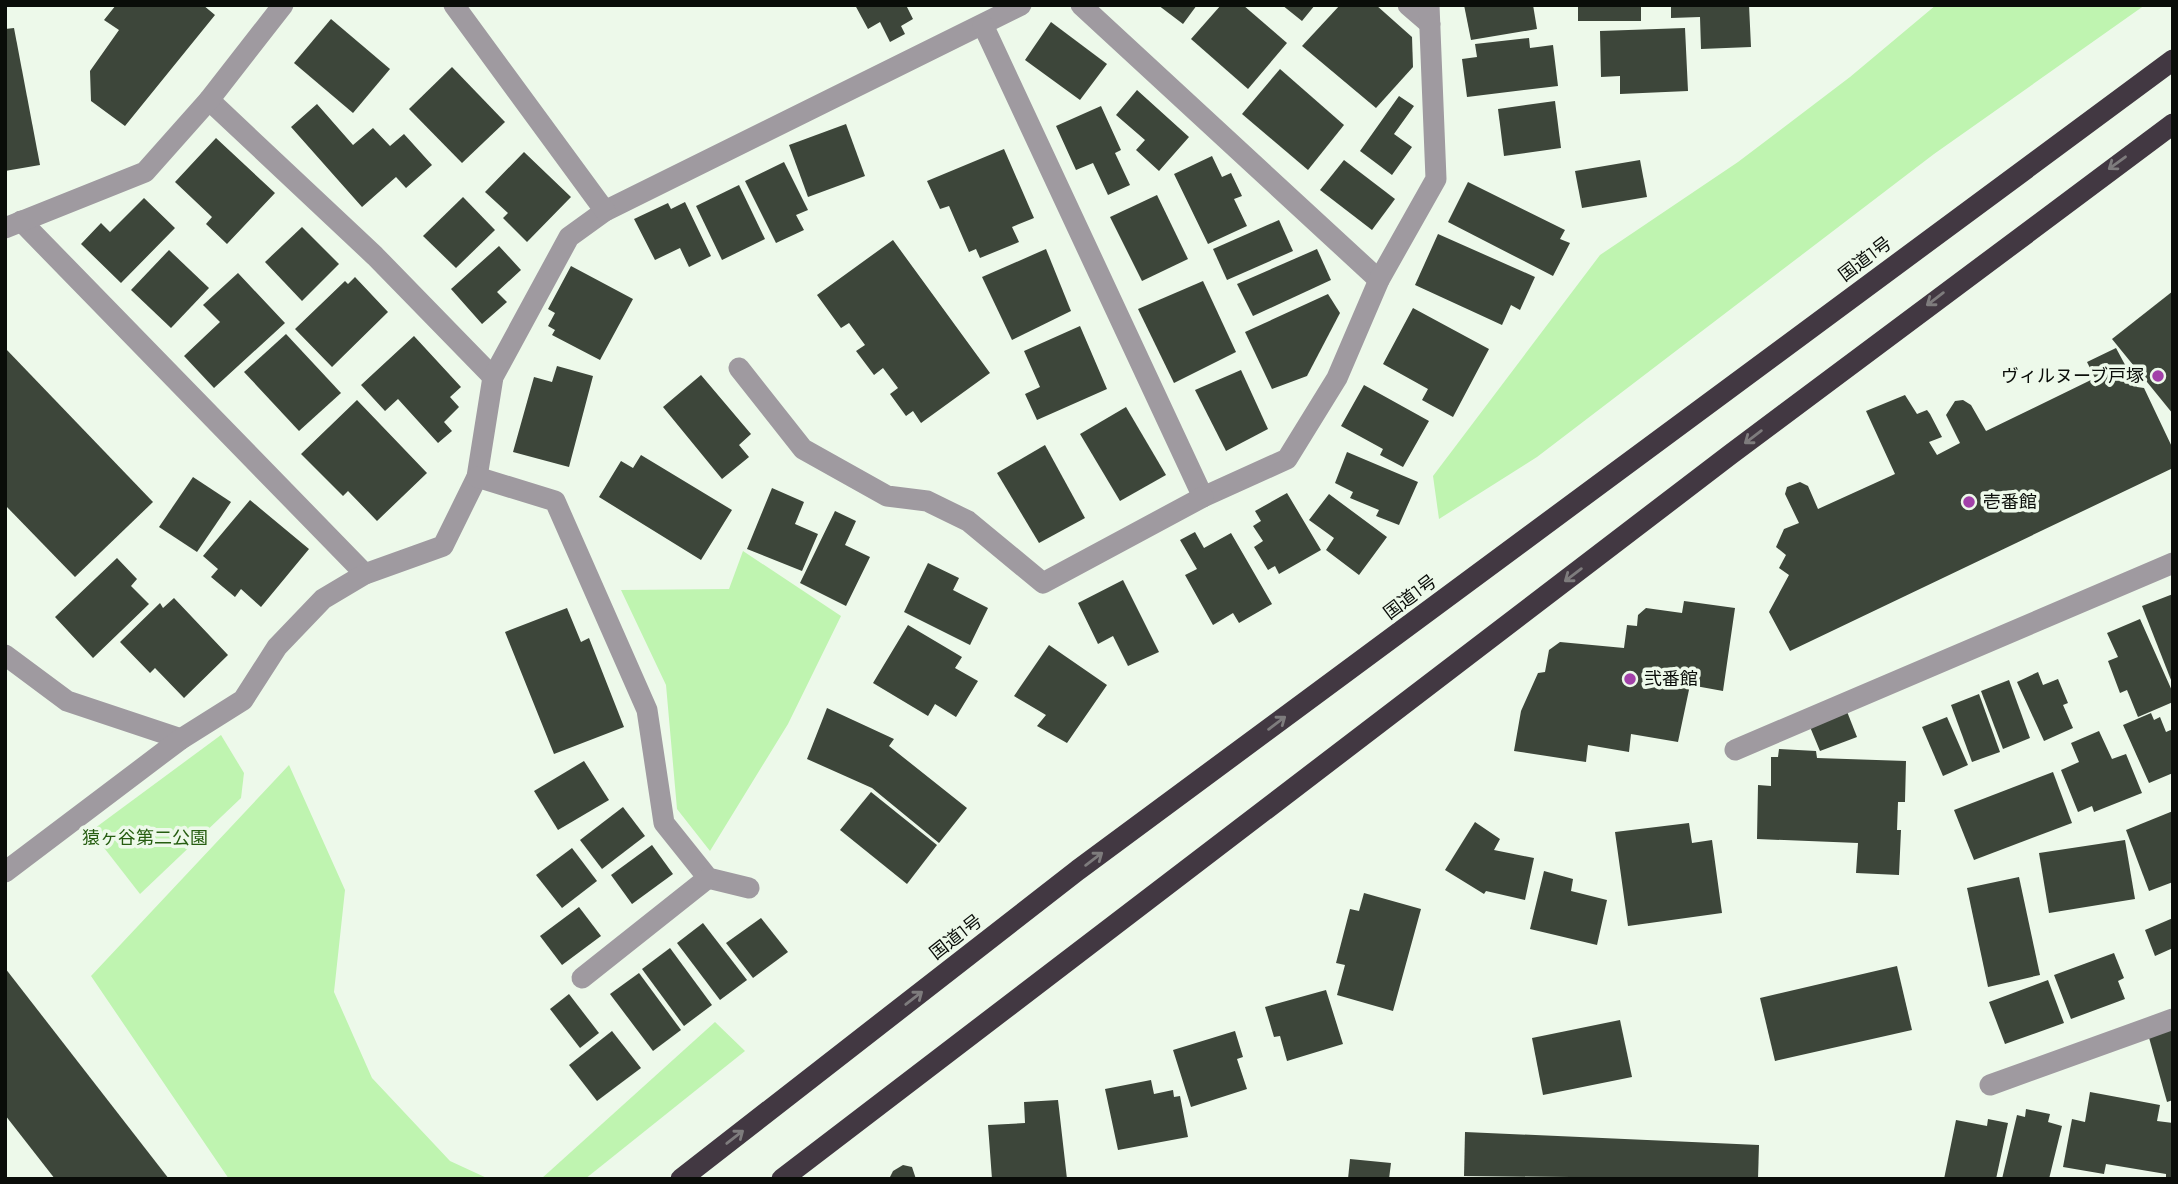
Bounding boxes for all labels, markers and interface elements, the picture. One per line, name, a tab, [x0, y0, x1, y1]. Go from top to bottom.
one-way arrow	[2108, 156, 2127, 171]
street label: 国道1号	[1834, 232, 1896, 286]
one-way arrow	[1926, 292, 1945, 307]
place label: ヴィルヌーブ戸塚	[2001, 365, 2144, 387]
marker: ヴィルヌーブ戸塚	[2150, 368, 2166, 384]
one-way arrow	[1745, 429, 1763, 444]
place label: 壱番館	[1983, 491, 2037, 513]
marker: 壱番館	[1961, 494, 1977, 510]
one-way arrow	[1564, 568, 1583, 582]
street label: 国道1号	[1379, 570, 1441, 624]
place label: 弐番館	[1644, 668, 1698, 690]
marker: 弐番館	[1622, 671, 1638, 687]
one-way arrow	[1267, 716, 1286, 730]
park label: 猿ヶ谷第二公園	[82, 827, 208, 849]
one-way arrow	[1085, 851, 1103, 866]
street label: 国道1号	[925, 910, 987, 964]
one-way arrow	[905, 990, 923, 1005]
one-way arrow	[725, 1130, 744, 1145]

